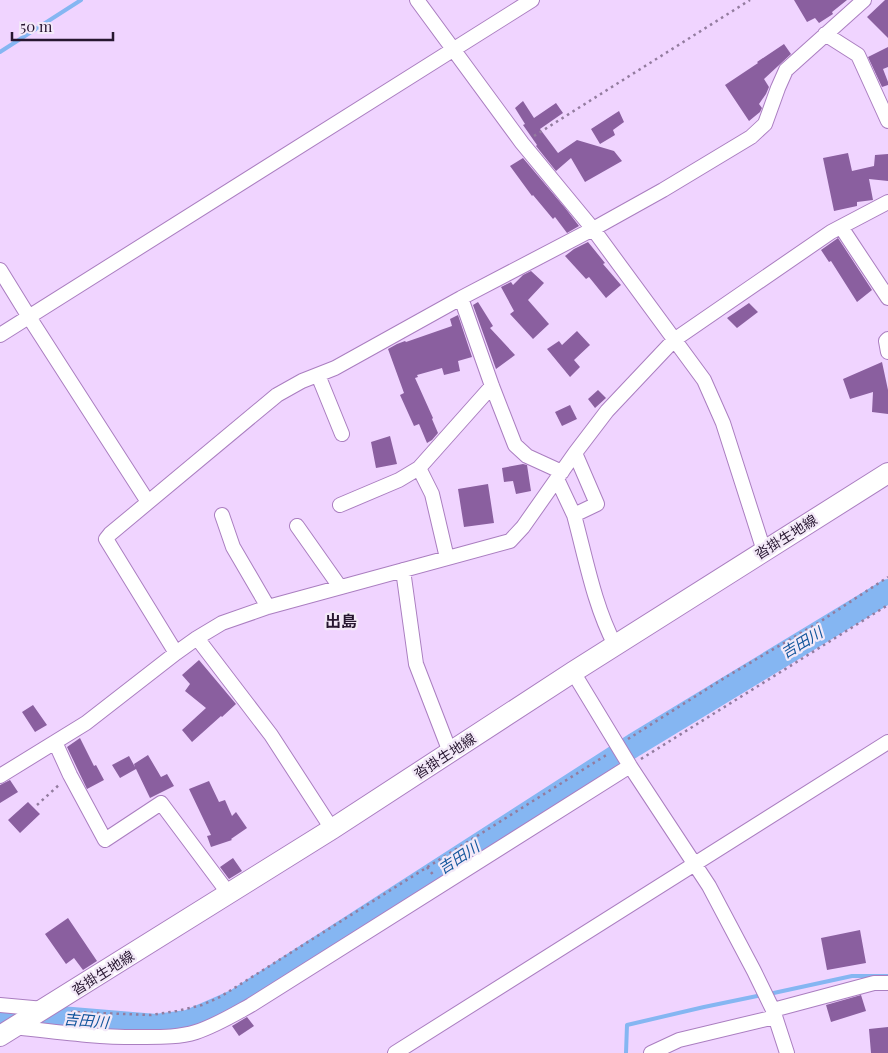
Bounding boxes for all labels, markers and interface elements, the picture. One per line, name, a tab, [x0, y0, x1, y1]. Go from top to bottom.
scale bar	[12, 10, 114, 42]
text: 50 m	[20, 16, 53, 36]
street label: 沓掛生地線	[751, 510, 820, 563]
district label: 出島	[325, 610, 357, 631]
water label: 吉田川	[777, 621, 828, 662]
street label: 沓掛生地線	[410, 729, 479, 783]
water label: 吉田川	[434, 835, 484, 878]
street label: 沓掛生地線	[68, 946, 137, 999]
water label: 吉田川	[63, 1008, 111, 1032]

